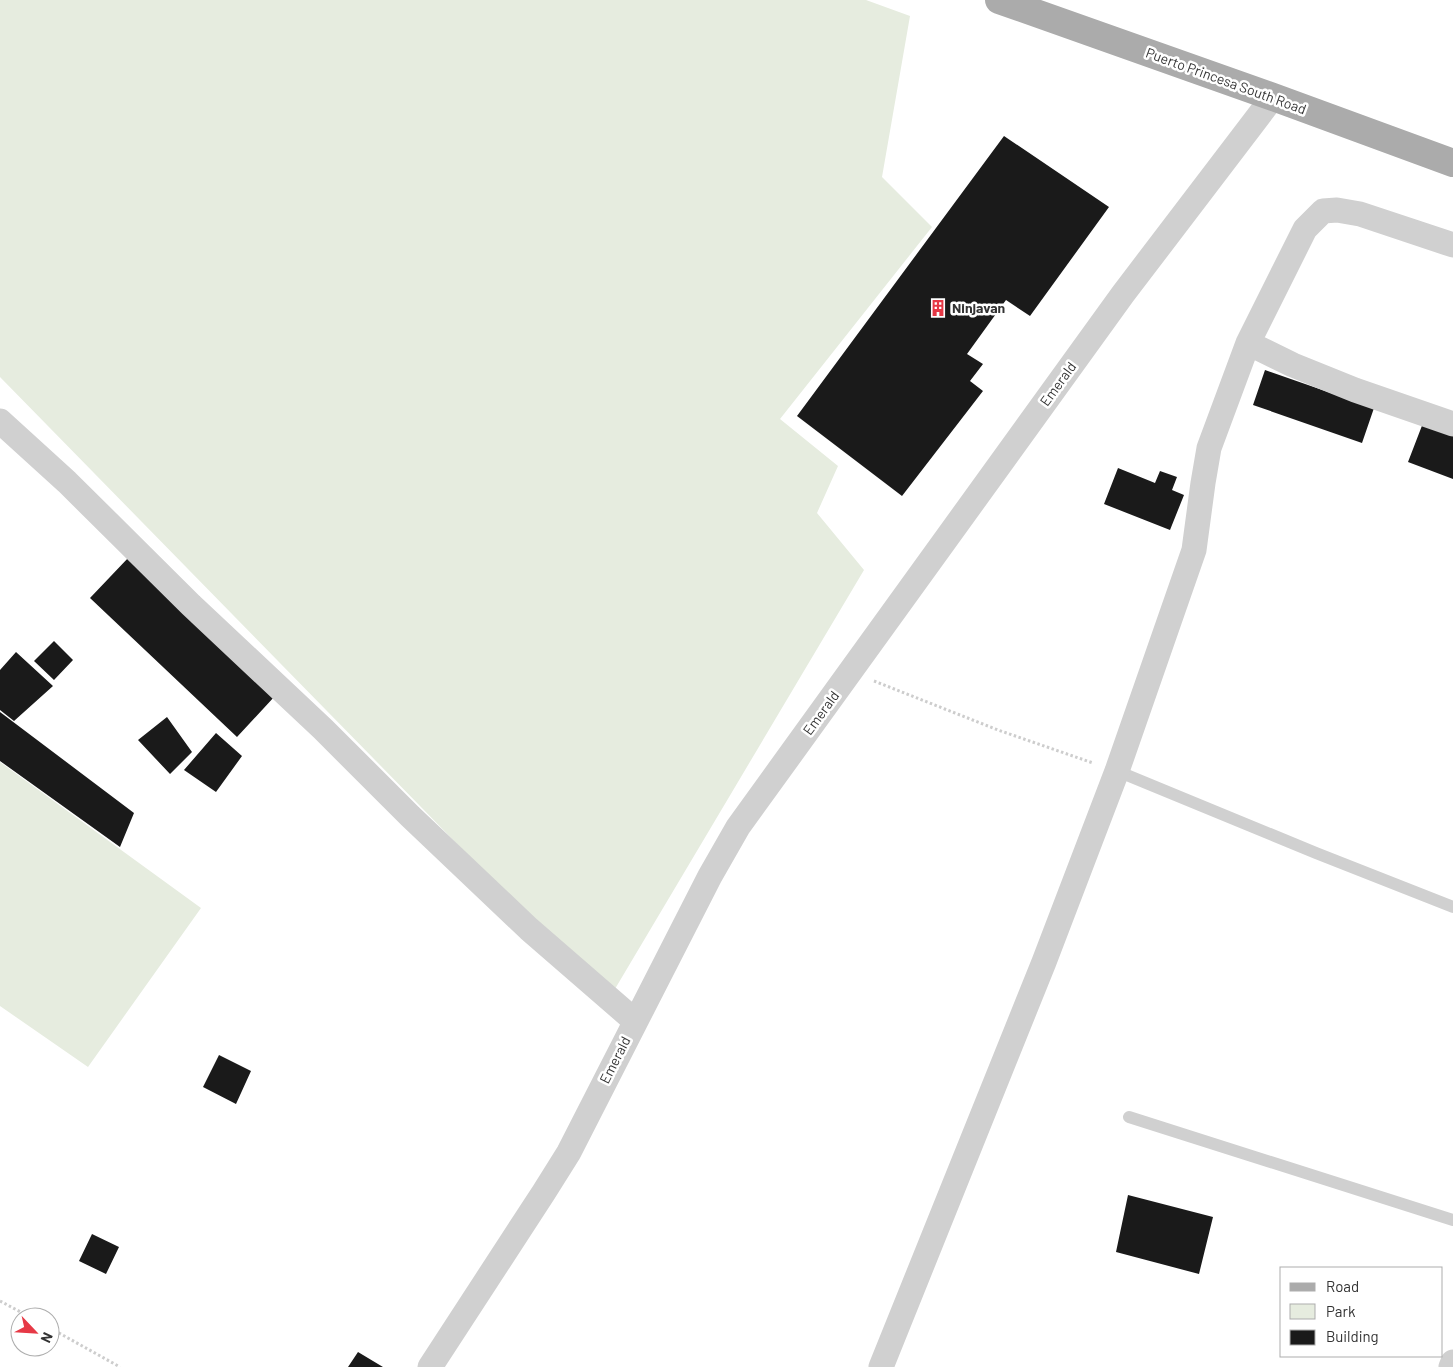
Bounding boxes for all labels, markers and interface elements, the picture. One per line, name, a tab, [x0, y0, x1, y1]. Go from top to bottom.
street label: Puerto Princesa South Road	[1144, 44, 1309, 117]
building icon: Ninjavan	[928, 298, 948, 318]
place label: Ninjavan	[952, 299, 1005, 316]
street label: Emerald	[1036, 358, 1079, 409]
street label: Emerald	[799, 687, 842, 738]
street label: Emerald	[596, 1033, 634, 1086]
legend	[1280, 1267, 1443, 1357]
text: Road	[1326, 1277, 1359, 1295]
text: Park	[1326, 1302, 1356, 1320]
north arrow	[10, 1307, 60, 1357]
text: Building	[1326, 1327, 1379, 1345]
text: N	[38, 1330, 57, 1346]

